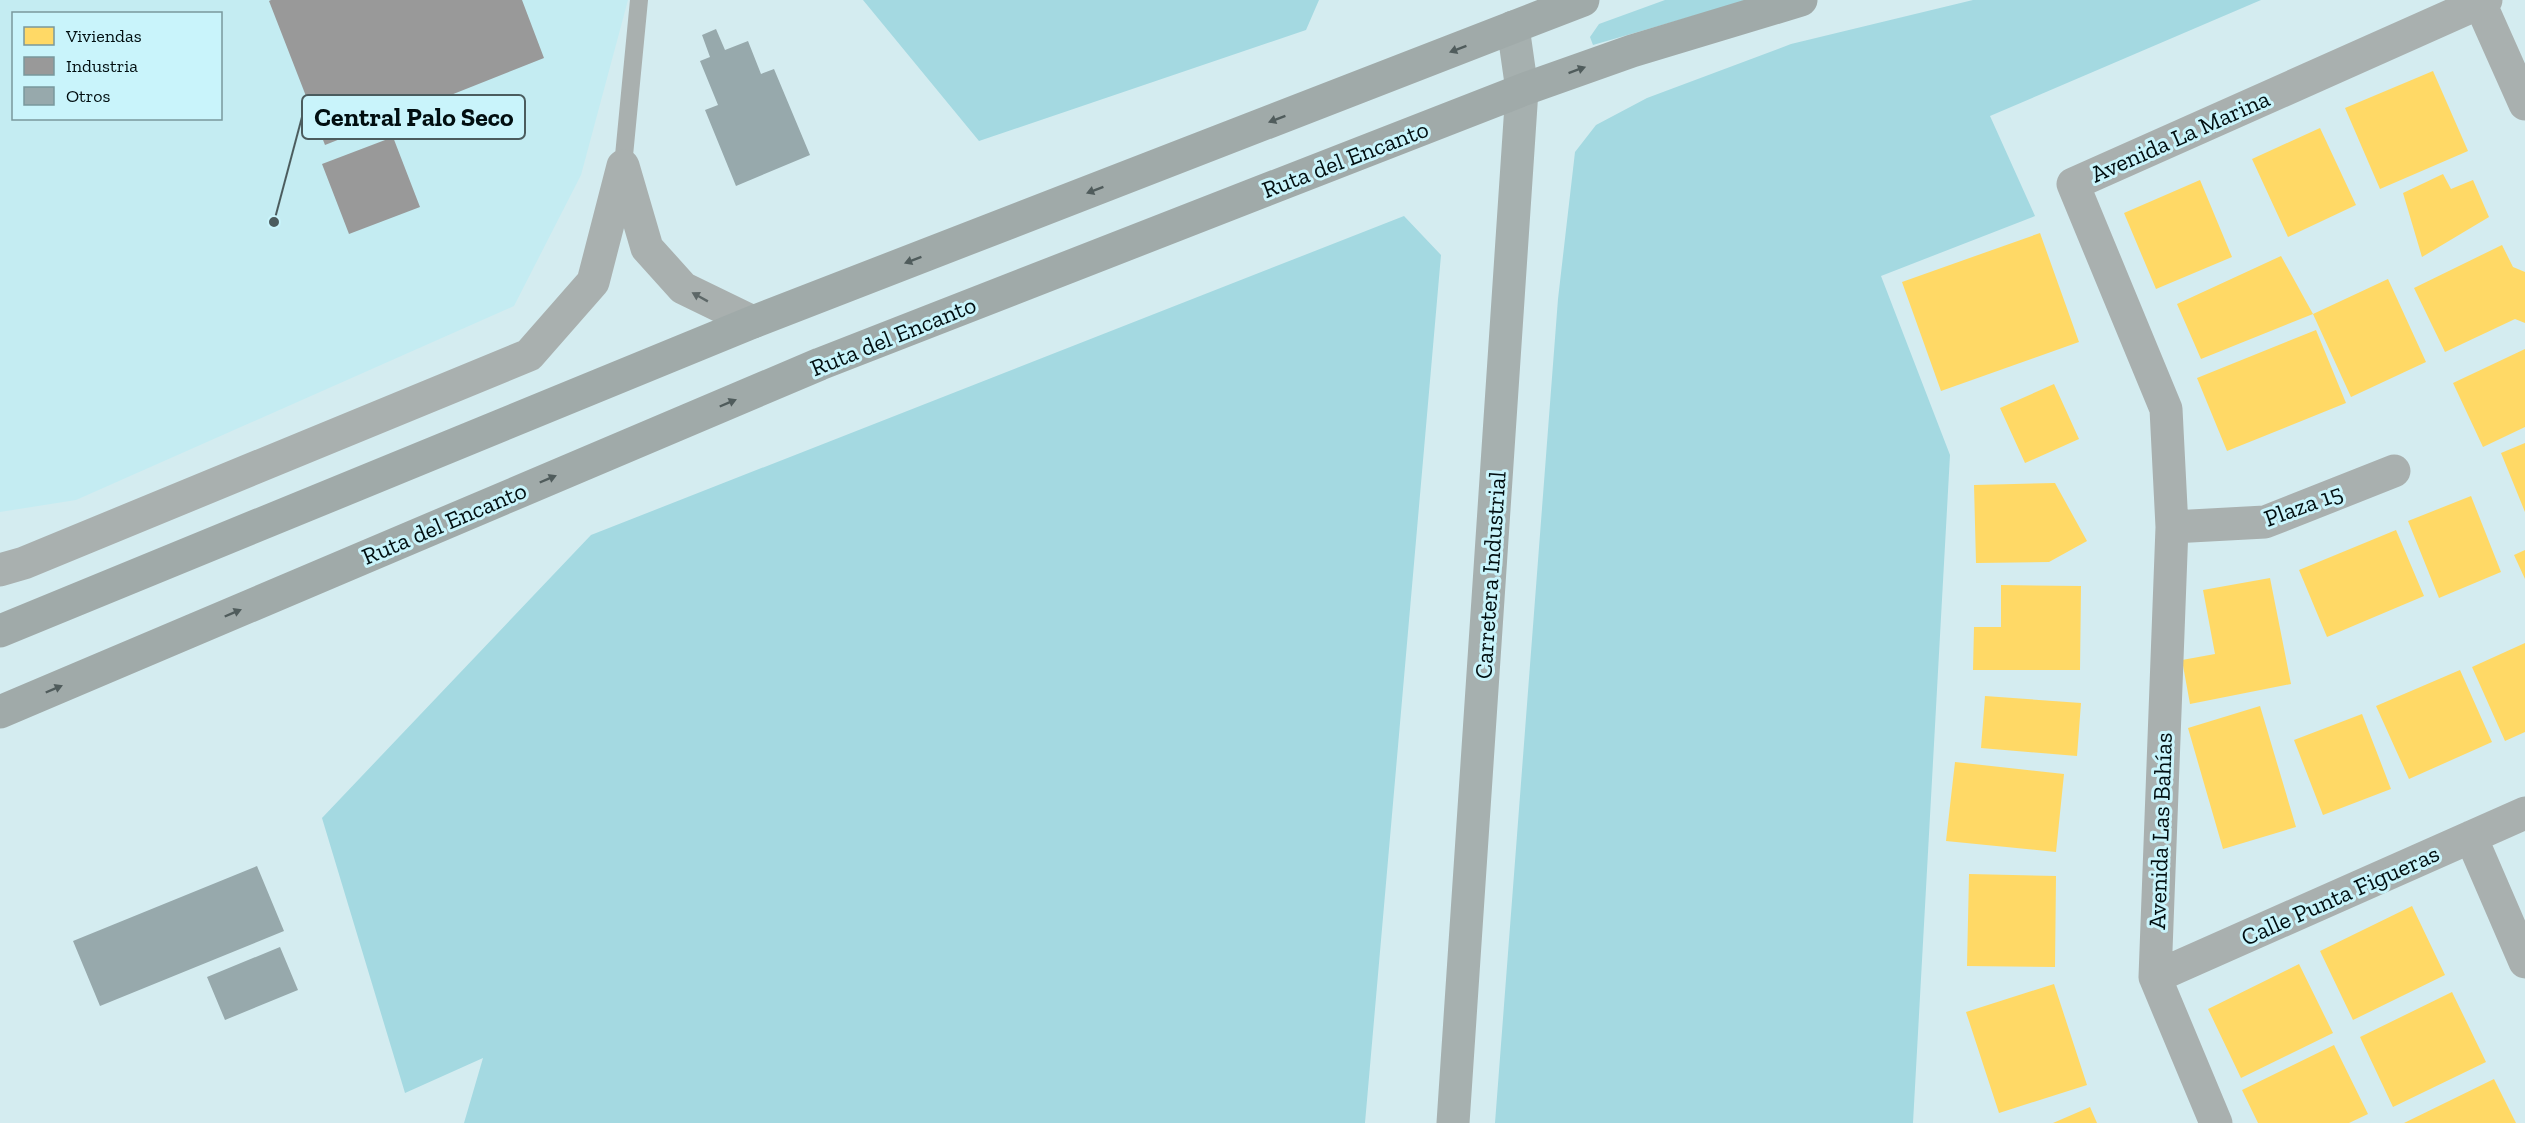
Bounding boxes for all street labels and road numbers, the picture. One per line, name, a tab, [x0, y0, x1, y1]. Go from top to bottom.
street label: Avenida La Marina	[2086, 83, 2274, 188]
street label: Ruta del Encanto	[1258, 114, 1432, 204]
street label: Ruta del Encanto	[806, 290, 980, 382]
street label: Carretera Industrial	[1468, 470, 1512, 680]
street label: Ruta del Encanto	[357, 475, 531, 571]
street label: Plaza 15	[2260, 477, 2346, 533]
street label: Avenida Las Bahías	[2142, 732, 2178, 930]
street label: Calle Punta Figueras	[2236, 838, 2444, 952]

